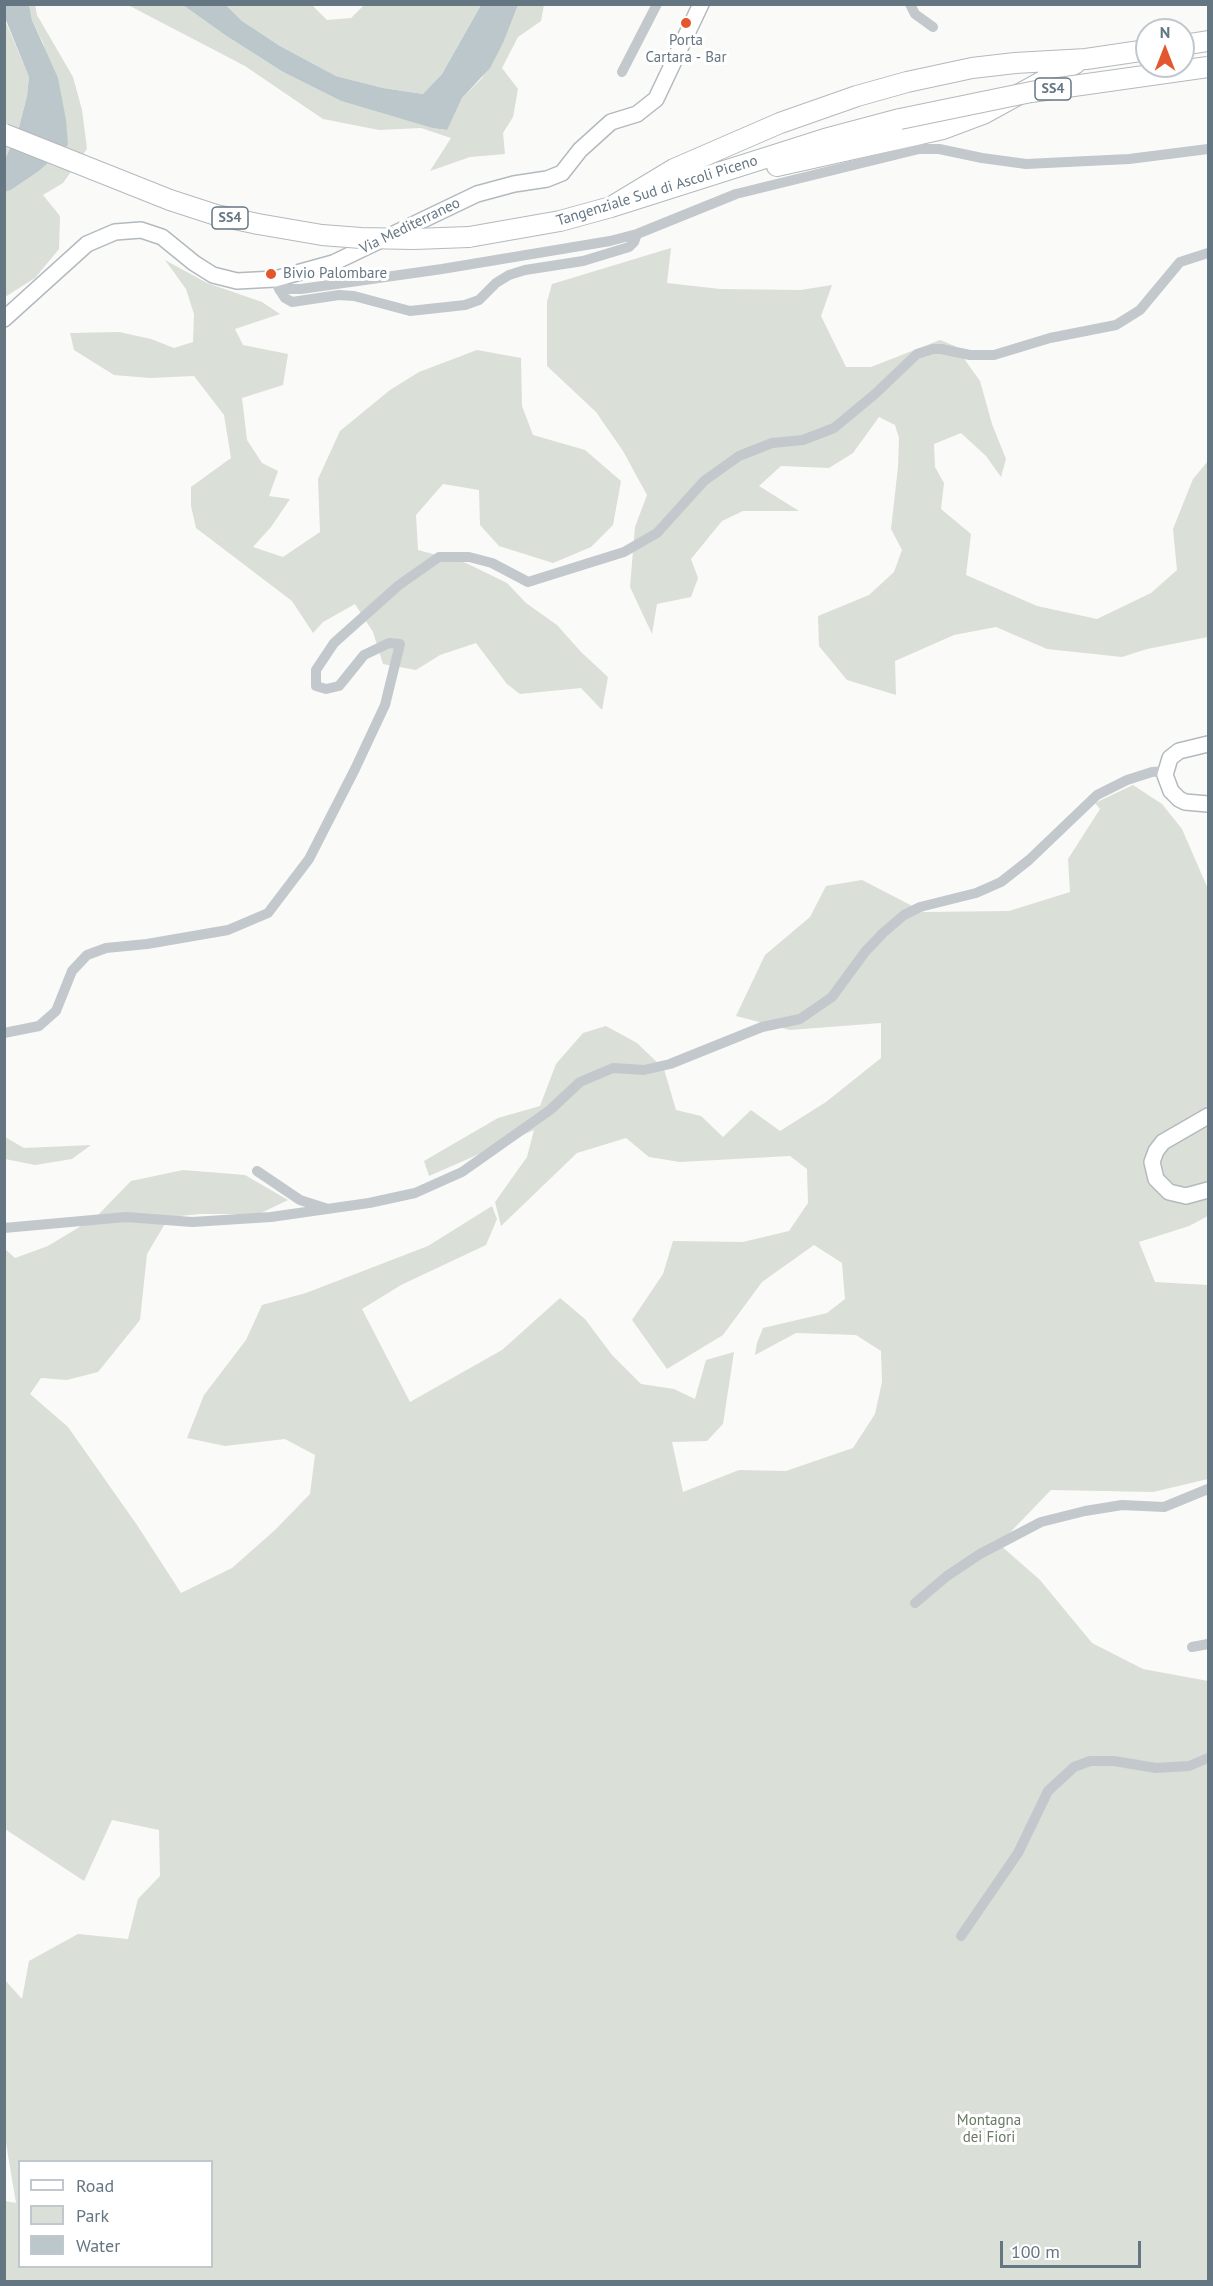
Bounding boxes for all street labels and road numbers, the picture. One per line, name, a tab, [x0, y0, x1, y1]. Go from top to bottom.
road number: SS4	[1035, 78, 1071, 100]
street label: Tangenziale Sud di Ascoli Piceno	[554, 152, 760, 230]
street label: Via Mediterraneo	[357, 194, 463, 258]
road number: SS4	[212, 207, 248, 229]

